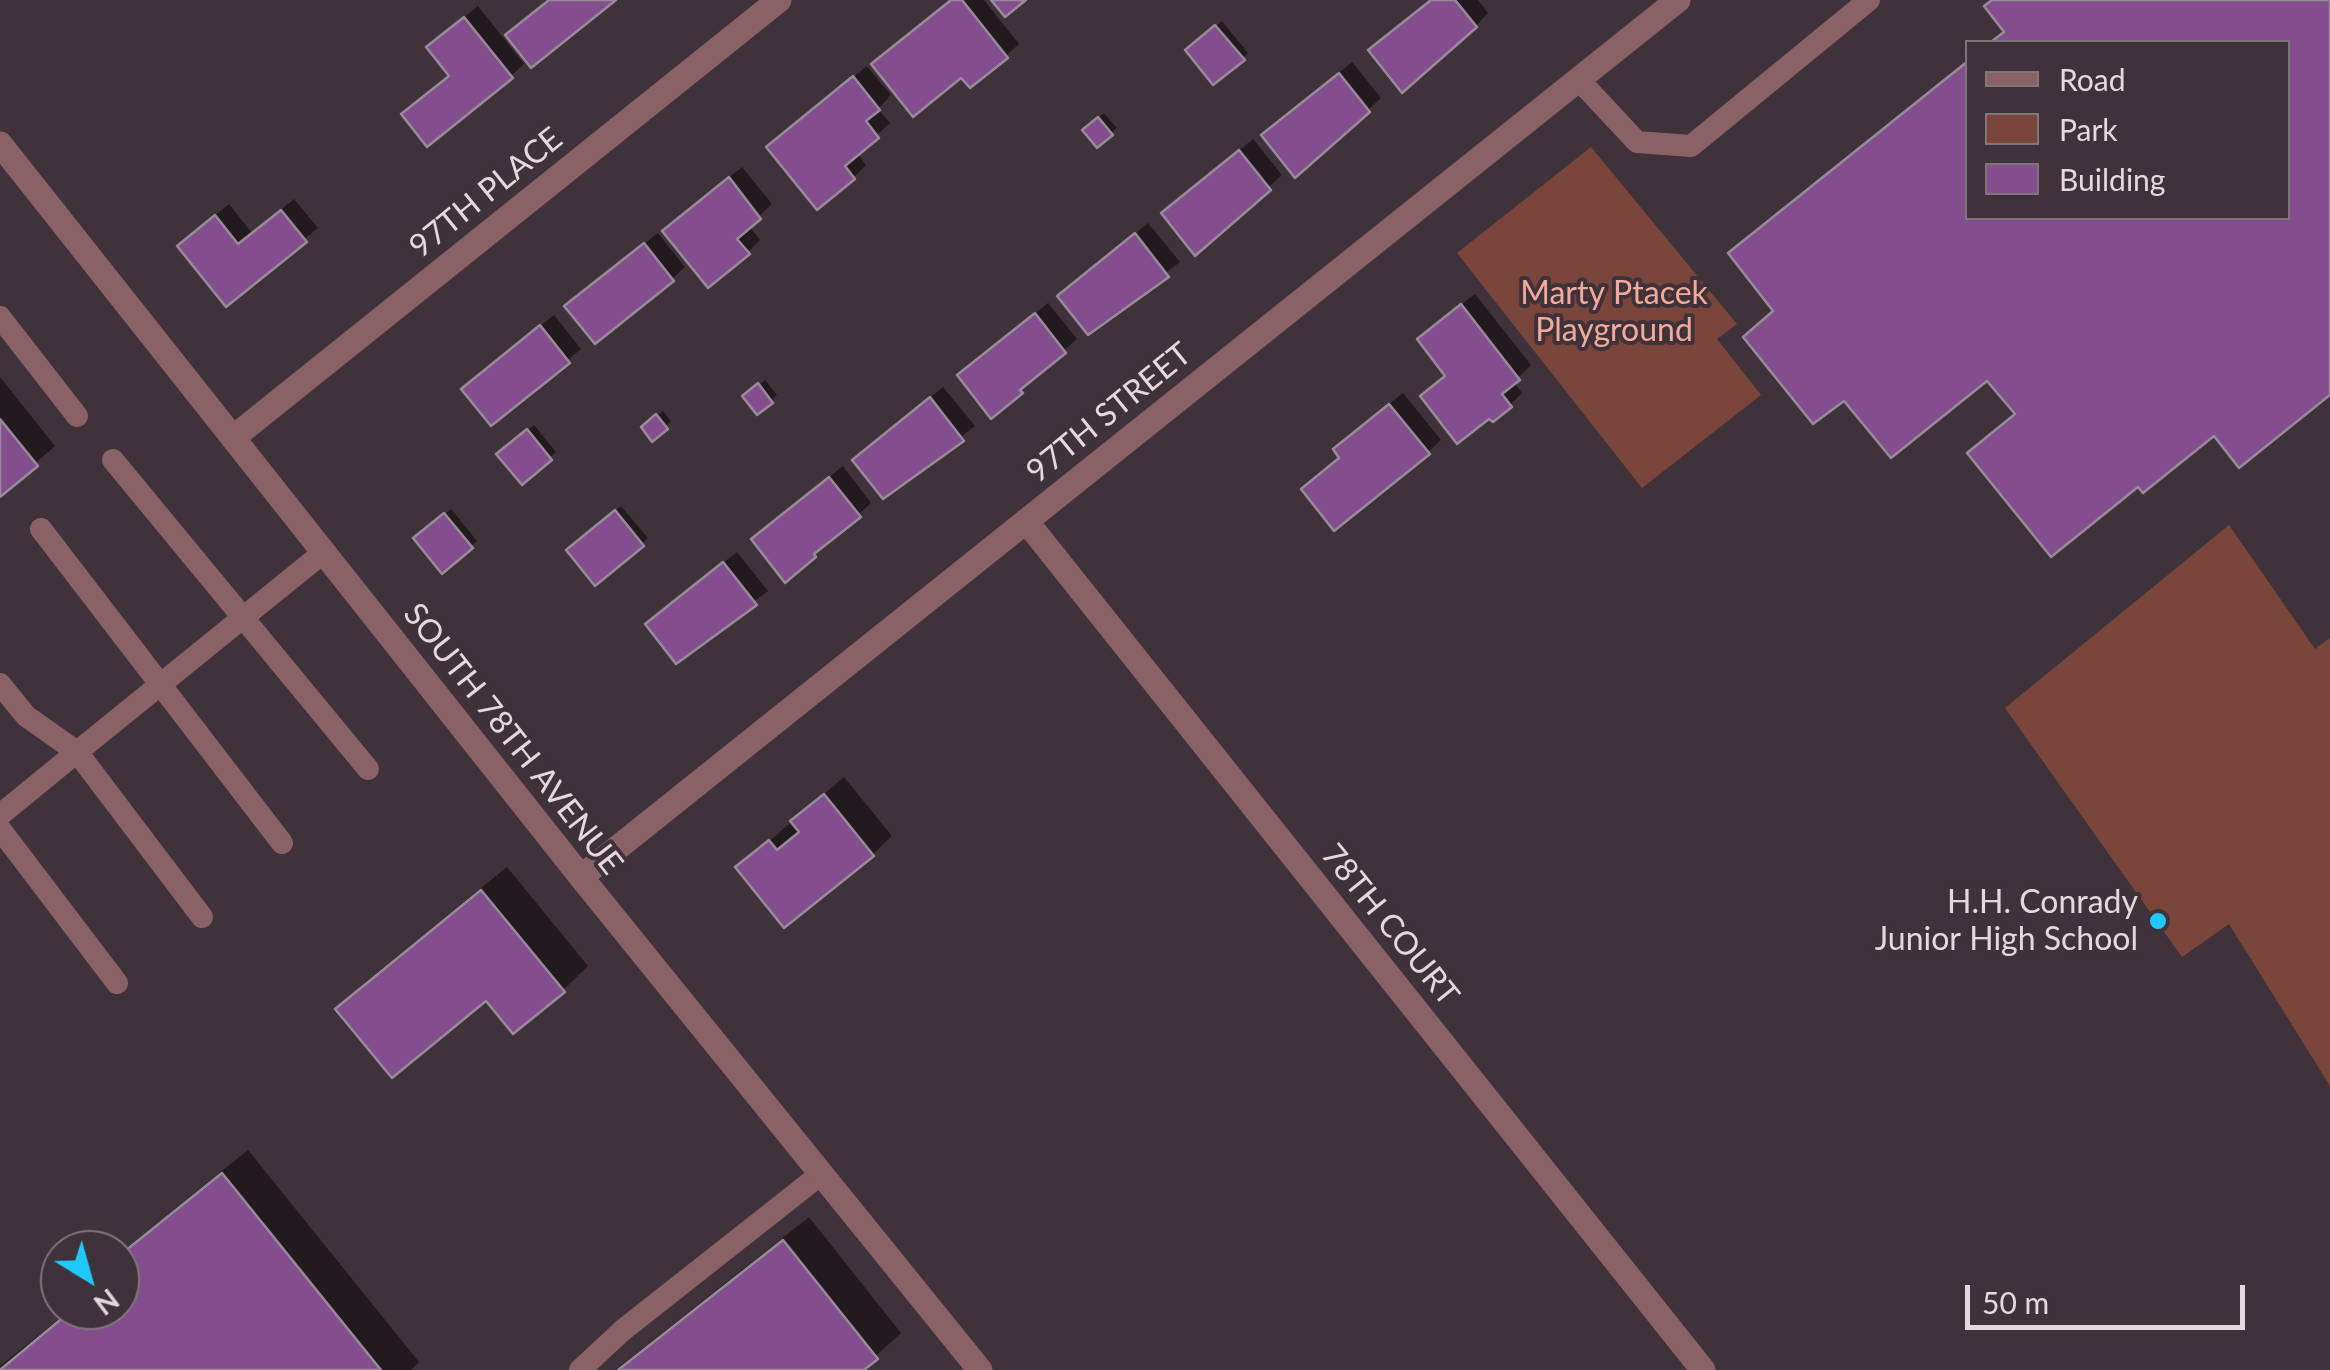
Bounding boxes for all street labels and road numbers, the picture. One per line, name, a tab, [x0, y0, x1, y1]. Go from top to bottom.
street label: 97TH PLACE	[402, 120, 570, 266]
street label: 97TH STREET	[1019, 335, 1199, 491]
street label: SOUTH 78TH AVENUE	[395, 596, 631, 882]
street label: 78TH COURT	[1313, 836, 1467, 1014]

